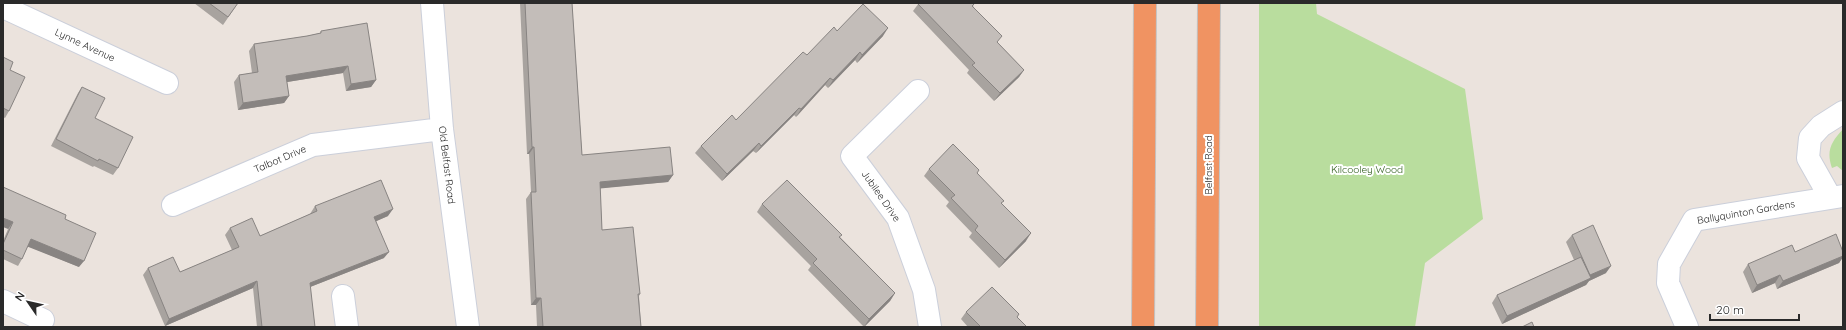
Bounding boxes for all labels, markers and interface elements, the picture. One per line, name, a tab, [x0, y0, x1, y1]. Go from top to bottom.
street label: Lynne Avenue	[53, 25, 117, 65]
street label: Old Belfast Road	[436, 125, 458, 205]
street label: Belfast Road	[1202, 135, 1215, 195]
street label: Talbot Drive	[252, 142, 308, 176]
park label: Kilcooley Wood	[1331, 163, 1403, 176]
street label: Jubilee Drive	[858, 168, 904, 225]
street label: Ballyquinton Gardens	[1696, 197, 1796, 227]
north arrow	[8, 282, 48, 322]
text: N	[12, 289, 28, 304]
scale bar	[1710, 296, 1799, 322]
text: 20 m	[1716, 302, 1744, 317]

